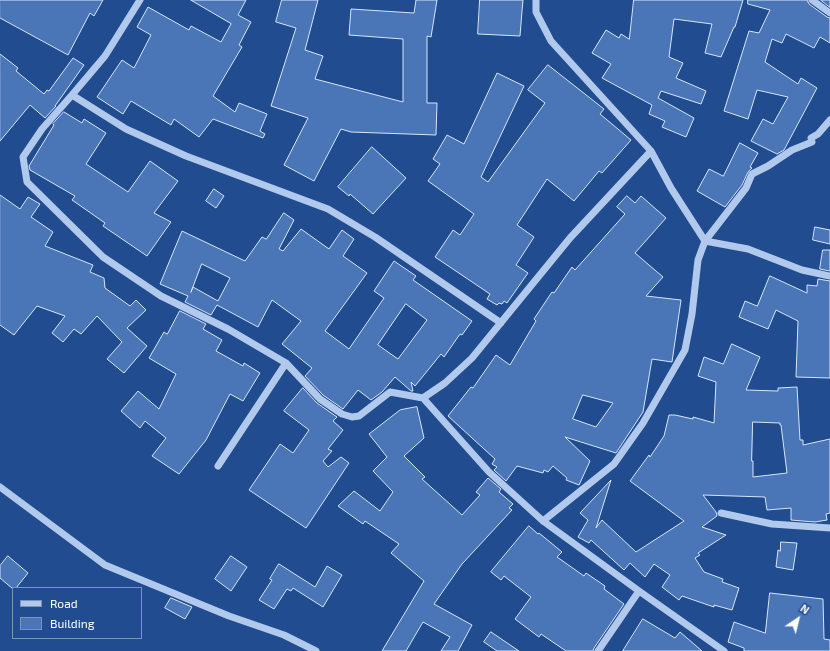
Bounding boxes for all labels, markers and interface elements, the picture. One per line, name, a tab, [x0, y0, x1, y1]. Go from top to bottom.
legend	[12, 587, 142, 639]
text: Road	[50, 596, 78, 610]
north arrow	[778, 599, 818, 639]
text: N	[798, 601, 812, 616]
text: Building	[50, 616, 94, 630]

